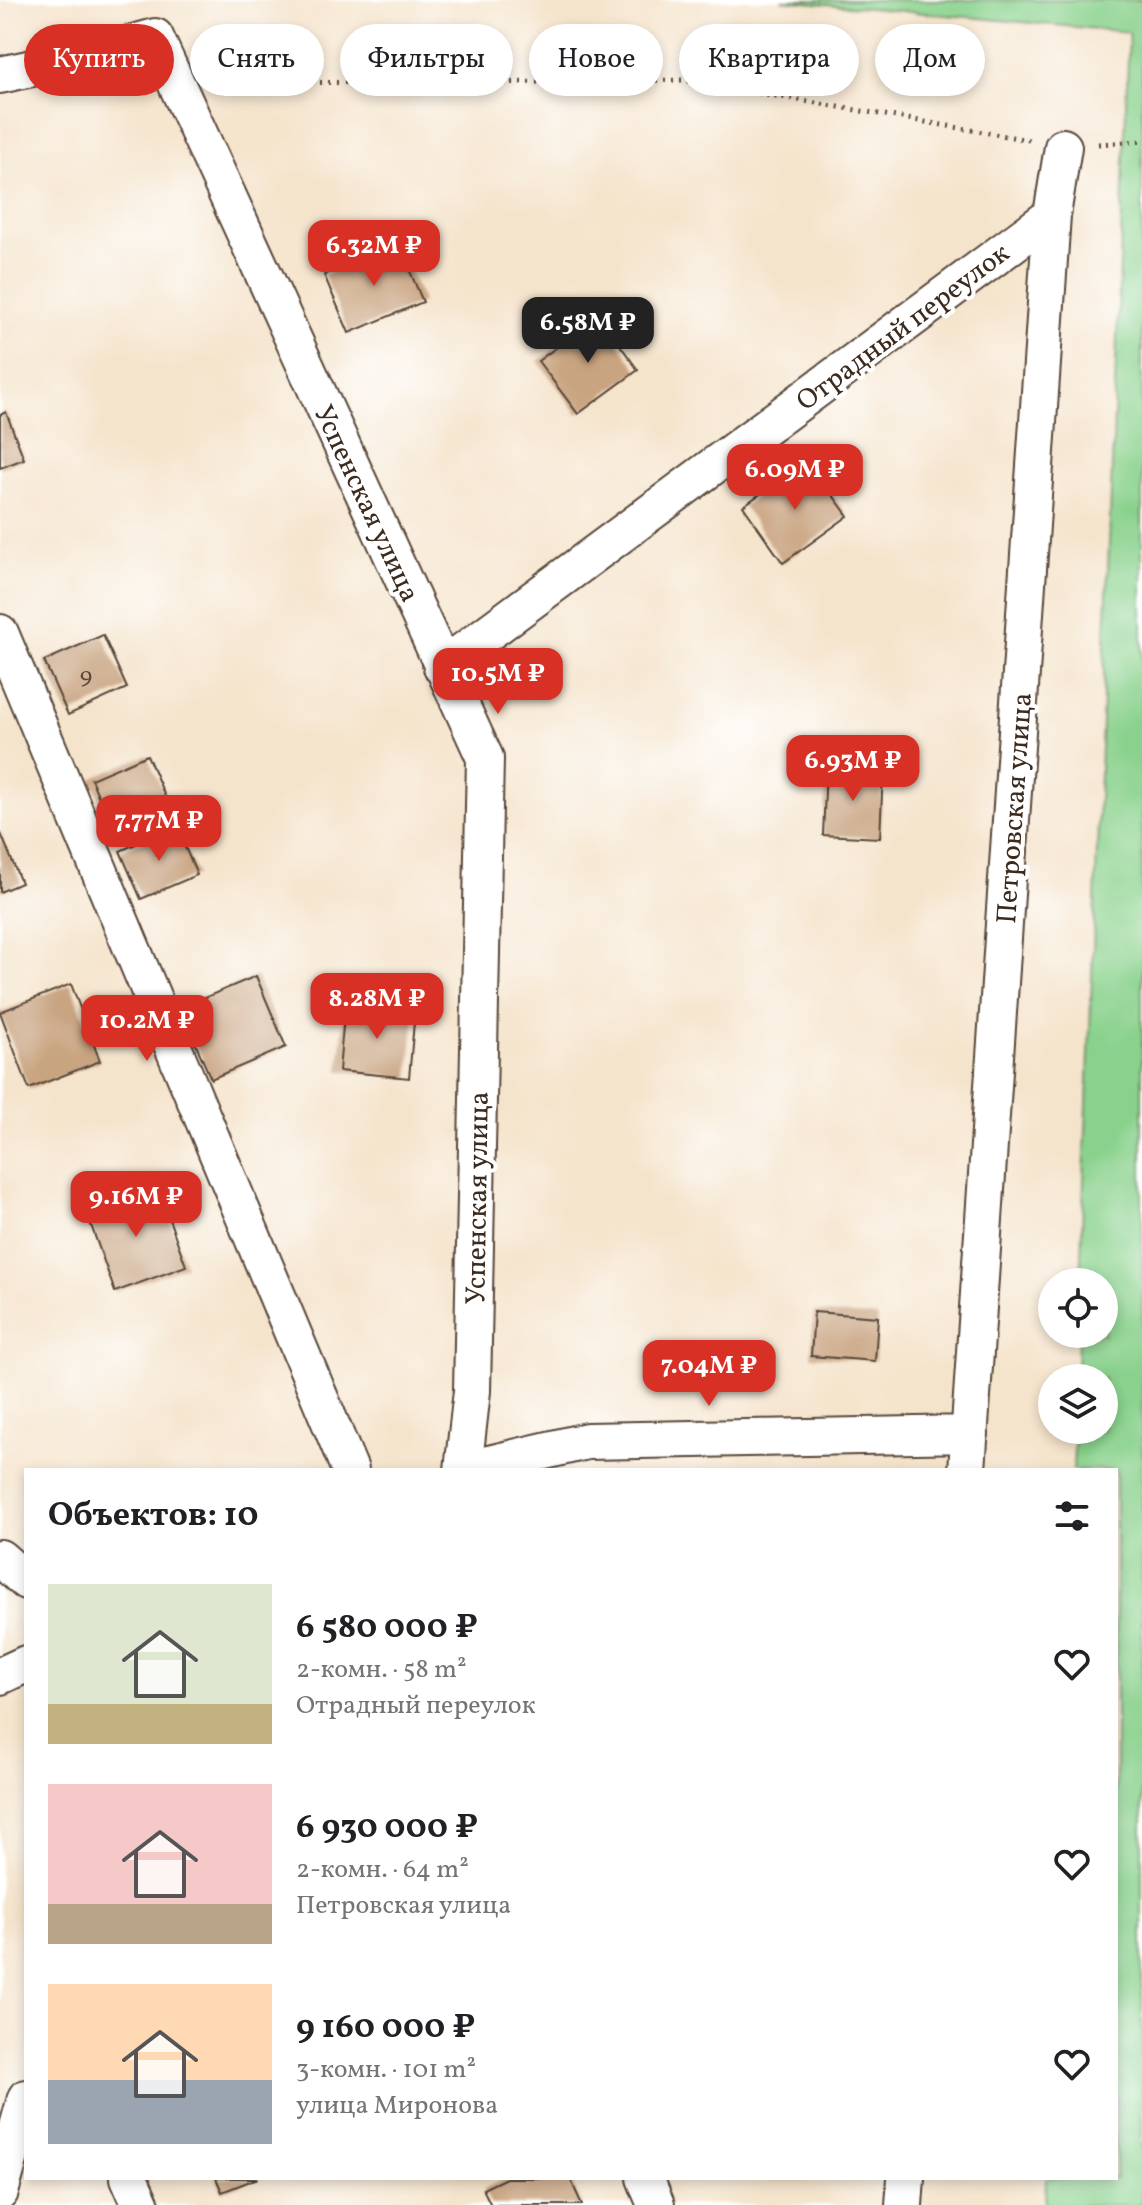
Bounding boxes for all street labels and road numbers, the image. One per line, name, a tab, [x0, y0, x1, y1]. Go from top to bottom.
street label: Отрадный переулок	[789, 235, 1018, 421]
street label: Успенская улица	[303, 399, 428, 609]
street label: Петровская улица	[988, 691, 1043, 925]
street label: Успенская улица	[457, 1091, 500, 1305]

